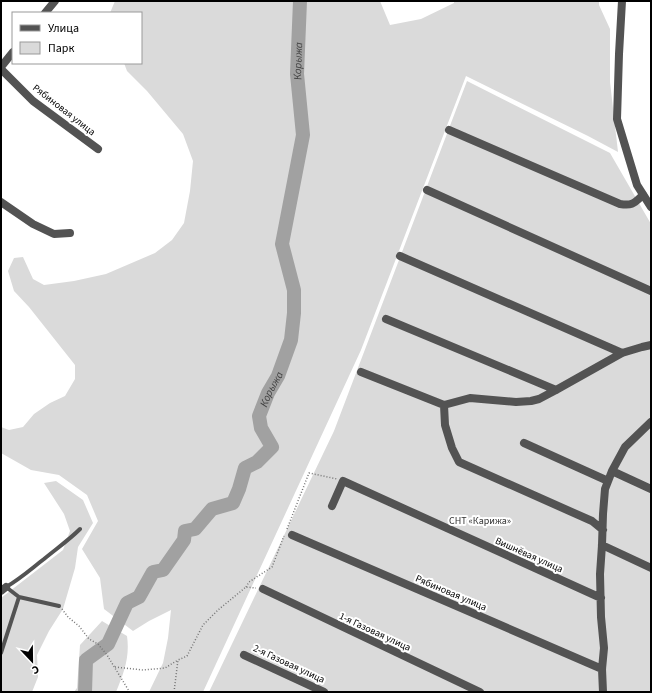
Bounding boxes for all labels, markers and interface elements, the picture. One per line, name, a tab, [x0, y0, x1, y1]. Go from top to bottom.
legend	[12, 12, 142, 64]
text: Улица	[48, 20, 79, 37]
text: Парк	[48, 40, 74, 57]
water label: Корыжа	[289, 42, 306, 81]
street label: Рябиновая улица	[30, 81, 98, 139]
water label: Корыжа	[256, 369, 287, 409]
park label: СНТ «Карижа»	[449, 514, 511, 528]
street label: Вишнёвая улица	[493, 534, 565, 576]
street label: Рябиновая улица	[413, 572, 489, 614]
street label: 1-я Газовая улица	[337, 609, 413, 655]
north arrow	[12, 641, 52, 681]
street label: 2-я Газовая улица	[251, 641, 327, 687]
text: С	[29, 662, 41, 678]

